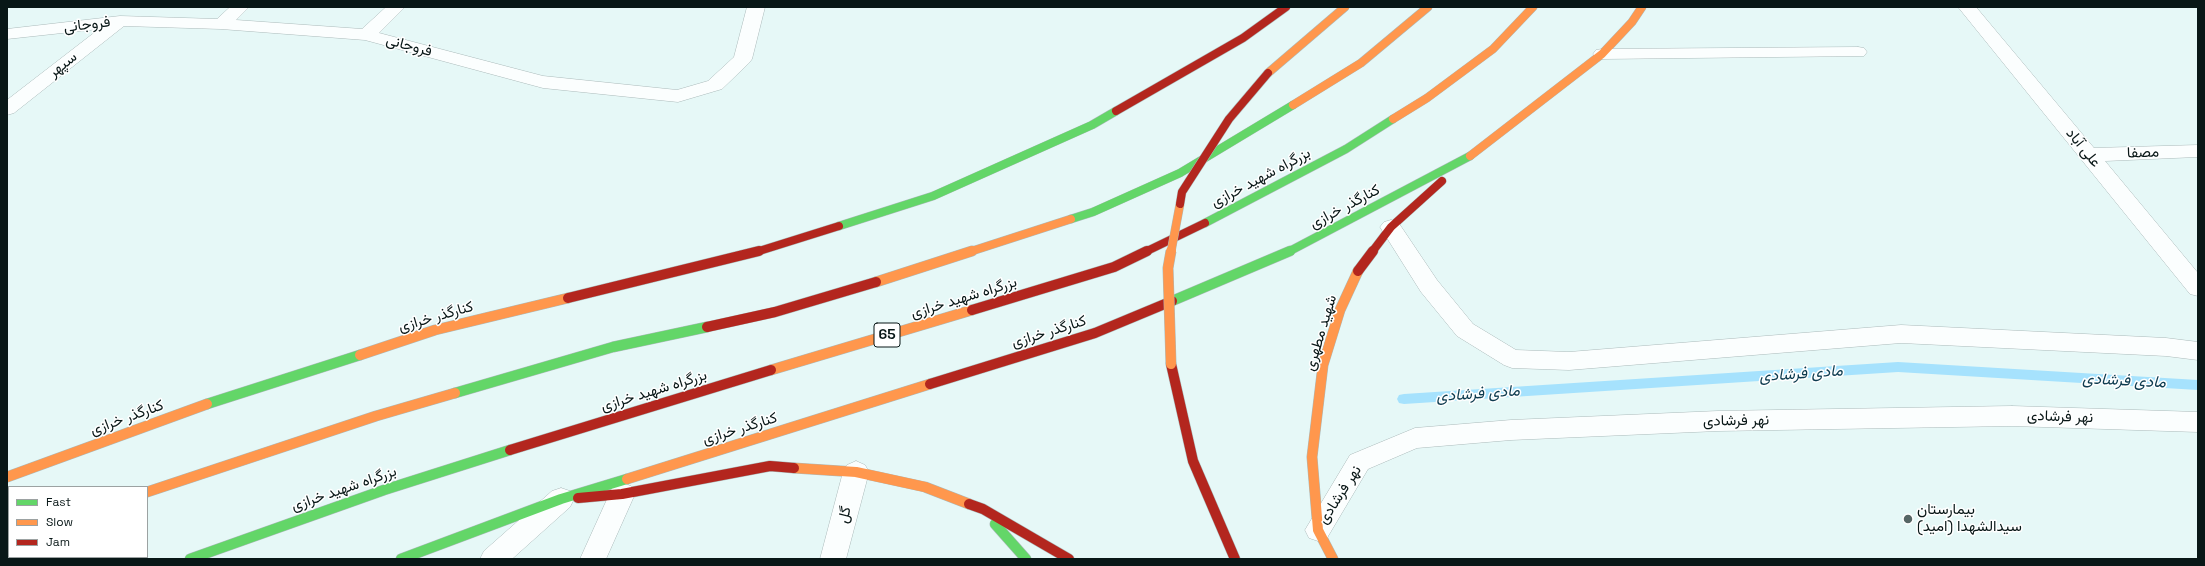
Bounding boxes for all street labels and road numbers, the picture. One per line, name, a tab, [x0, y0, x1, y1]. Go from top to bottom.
street label: فروجانی	[63, 13, 111, 37]
street label: فروجانی	[384, 31, 434, 61]
street label: سپهر	[45, 48, 81, 82]
street label: علی آباد	[2062, 125, 2104, 171]
street label: مصفا	[2127, 143, 2159, 163]
street label: بزرگراه شهید خرازی	[1208, 144, 1314, 212]
street label: کنارگذر خرازی	[1307, 181, 1383, 233]
street label: بزرگراه شهید خرازی	[909, 273, 1019, 323]
street label: شهید مطهری	[1301, 293, 1341, 373]
street label: کنارگذر خرازی	[397, 298, 475, 336]
street label: کنارگذر خرازی	[1010, 312, 1088, 352]
road number: 65	[874, 323, 900, 347]
street label: بزرگراه شهید خرازی	[599, 366, 709, 416]
street label: کنارگذر خرازی	[88, 396, 166, 440]
street label: نهر فرشادی	[2027, 407, 2093, 427]
street label: کنارگذر خرازی	[701, 409, 779, 449]
street label: نهر فرشادی	[1703, 411, 1769, 431]
street label: نهر فرشادی	[1314, 462, 1366, 528]
street label: بزرگراه شهید خرازی	[289, 463, 399, 515]
street label: گل	[834, 505, 856, 525]

